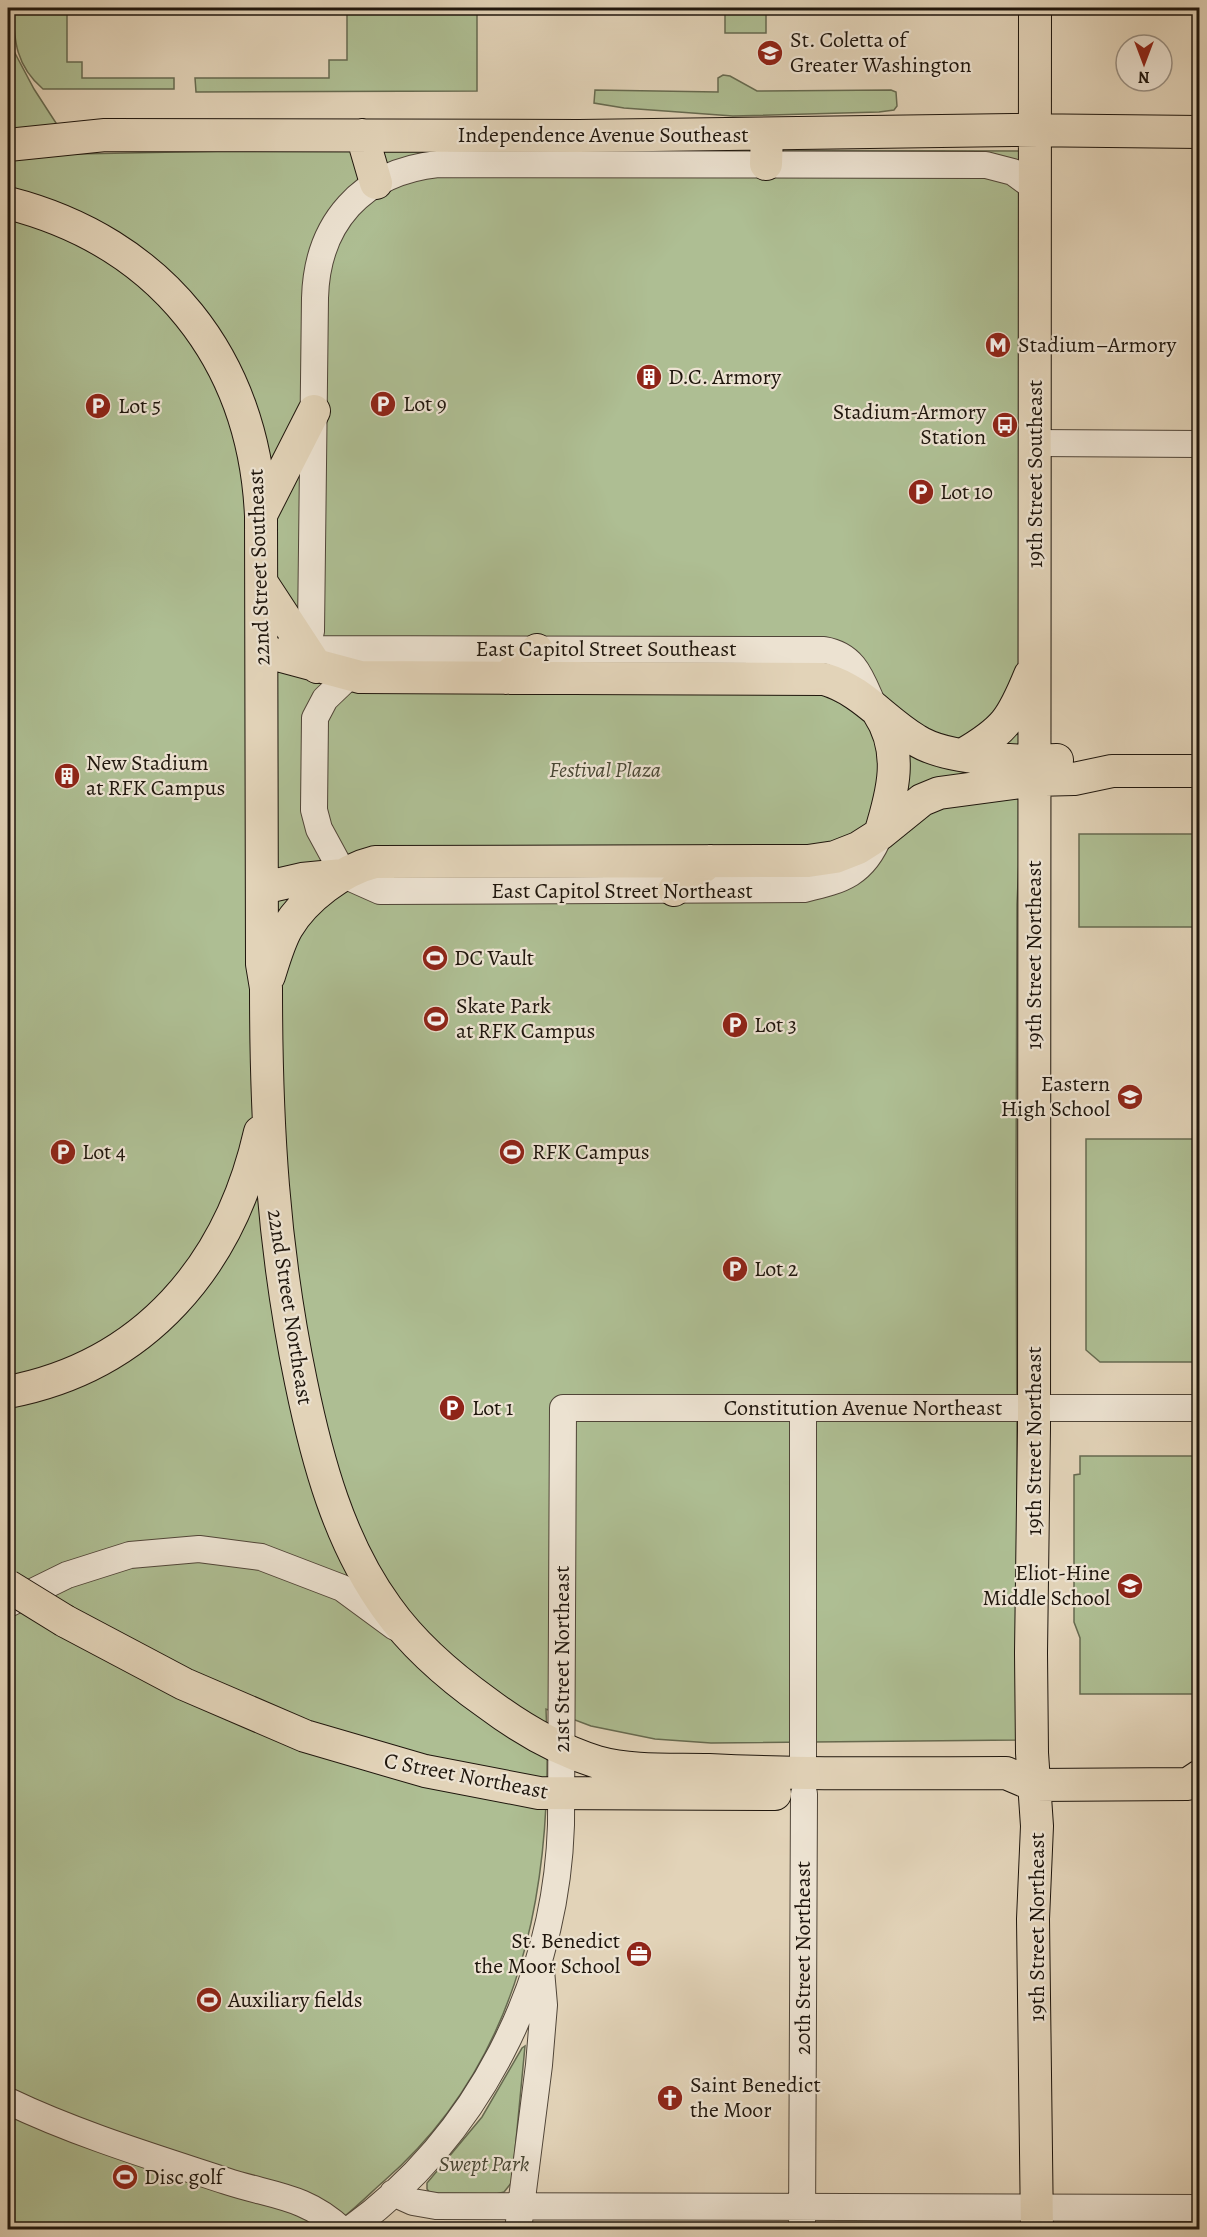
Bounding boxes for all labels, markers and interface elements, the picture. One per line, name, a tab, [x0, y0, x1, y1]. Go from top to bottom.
place label: St. Coletta of Greater Washington	[790, 25, 972, 80]
north arrow	[1114, 33, 1174, 93]
school or university icon: St. Coletta of Greater Washington	[755, 38, 785, 68]
text: N	[1138, 66, 1150, 88]
street label: Independence Avenue Southeast	[457, 120, 749, 150]
metro station icon: Stadium–Armory	[983, 330, 1013, 360]
place label: Stadium–Armory	[1018, 330, 1177, 360]
building icon: D.C. Armory	[634, 362, 664, 392]
place label: D.C. Armory	[668, 362, 781, 392]
street label: 19th Street Southeast	[1020, 380, 1050, 568]
parking icon: Lot 9	[368, 389, 398, 419]
place label: Lot 9	[403, 389, 447, 419]
parking icon: Lot 5	[83, 391, 113, 421]
place label: Lot 5	[118, 391, 161, 421]
place label: Stadium-Armory Station	[833, 397, 986, 452]
bus stop icon: Stadium-Armory Station	[990, 410, 1020, 440]
street label: 22nd Street Southeast	[241, 468, 277, 666]
parking icon: Lot 10	[906, 477, 936, 507]
place label: Lot 10	[940, 477, 993, 507]
street label: East Capitol Street Southeast	[476, 634, 736, 664]
place label: New Stadium at RFK Campus	[86, 748, 225, 803]
park label: Festival Plaza	[549, 755, 661, 785]
building icon: New Stadium at RFK Campus	[52, 761, 82, 791]
street label: 19th Street Northeast	[1019, 860, 1049, 1050]
street label: East Capitol Street Northeast	[491, 876, 753, 906]
sports icon: DC Vault	[420, 943, 450, 973]
place label: DC Vault	[454, 943, 534, 973]
place label: Skate Park at RFK Campus	[456, 991, 595, 1046]
sports icon: Skate Park at RFK Campus	[421, 1004, 451, 1034]
parking icon: Lot 3	[720, 1010, 750, 1040]
place label: Lot 3	[754, 1010, 797, 1040]
place label: Eastern High School	[1001, 1069, 1110, 1124]
school or university icon: Eastern High School	[1115, 1082, 1145, 1112]
parking icon: Lot 4	[48, 1137, 78, 1167]
place label: Lot 4	[82, 1137, 126, 1167]
sports icon: RFK Campus	[497, 1137, 527, 1167]
place label: RFK Campus	[532, 1137, 650, 1167]
street label: 22nd Street Northeast	[260, 1207, 320, 1407]
parking icon: Lot 2	[720, 1254, 750, 1284]
place label: Lot 2	[754, 1254, 798, 1284]
street label: 19th Street Northeast	[1019, 1346, 1049, 1536]
parking icon: Lot 1	[437, 1393, 467, 1423]
place label: Lot 1	[472, 1393, 513, 1423]
street label: Constitution Avenue Northeast	[724, 1393, 1002, 1423]
place label: Eliot-Hine Middle School	[983, 1558, 1110, 1613]
street label: 21st Street Northeast	[547, 1566, 577, 1752]
school or university icon: Eliot-Hine Middle School	[1115, 1571, 1145, 1601]
street label: C Street Northeast	[381, 1745, 551, 1807]
street label: 19th Street Northeast	[1022, 1832, 1052, 2022]
street label: 20th Street Northeast	[788, 1861, 818, 2055]
place label: St. Benedict the Moor School	[474, 1926, 620, 1981]
office icon: St. Benedict the Moor School	[624, 1939, 654, 1969]
sports icon: Auxiliary fields	[194, 1985, 224, 2015]
place label: Auxiliary fields	[227, 1985, 363, 2015]
place label: Saint Benedict the Moor	[690, 2070, 821, 2125]
church icon: Saint Benedict the Moor	[655, 2083, 685, 2113]
park label: Swept Park	[439, 2149, 530, 2179]
sports icon: Disc golf	[110, 2162, 140, 2192]
place label: Disc golf	[144, 2162, 226, 2192]

